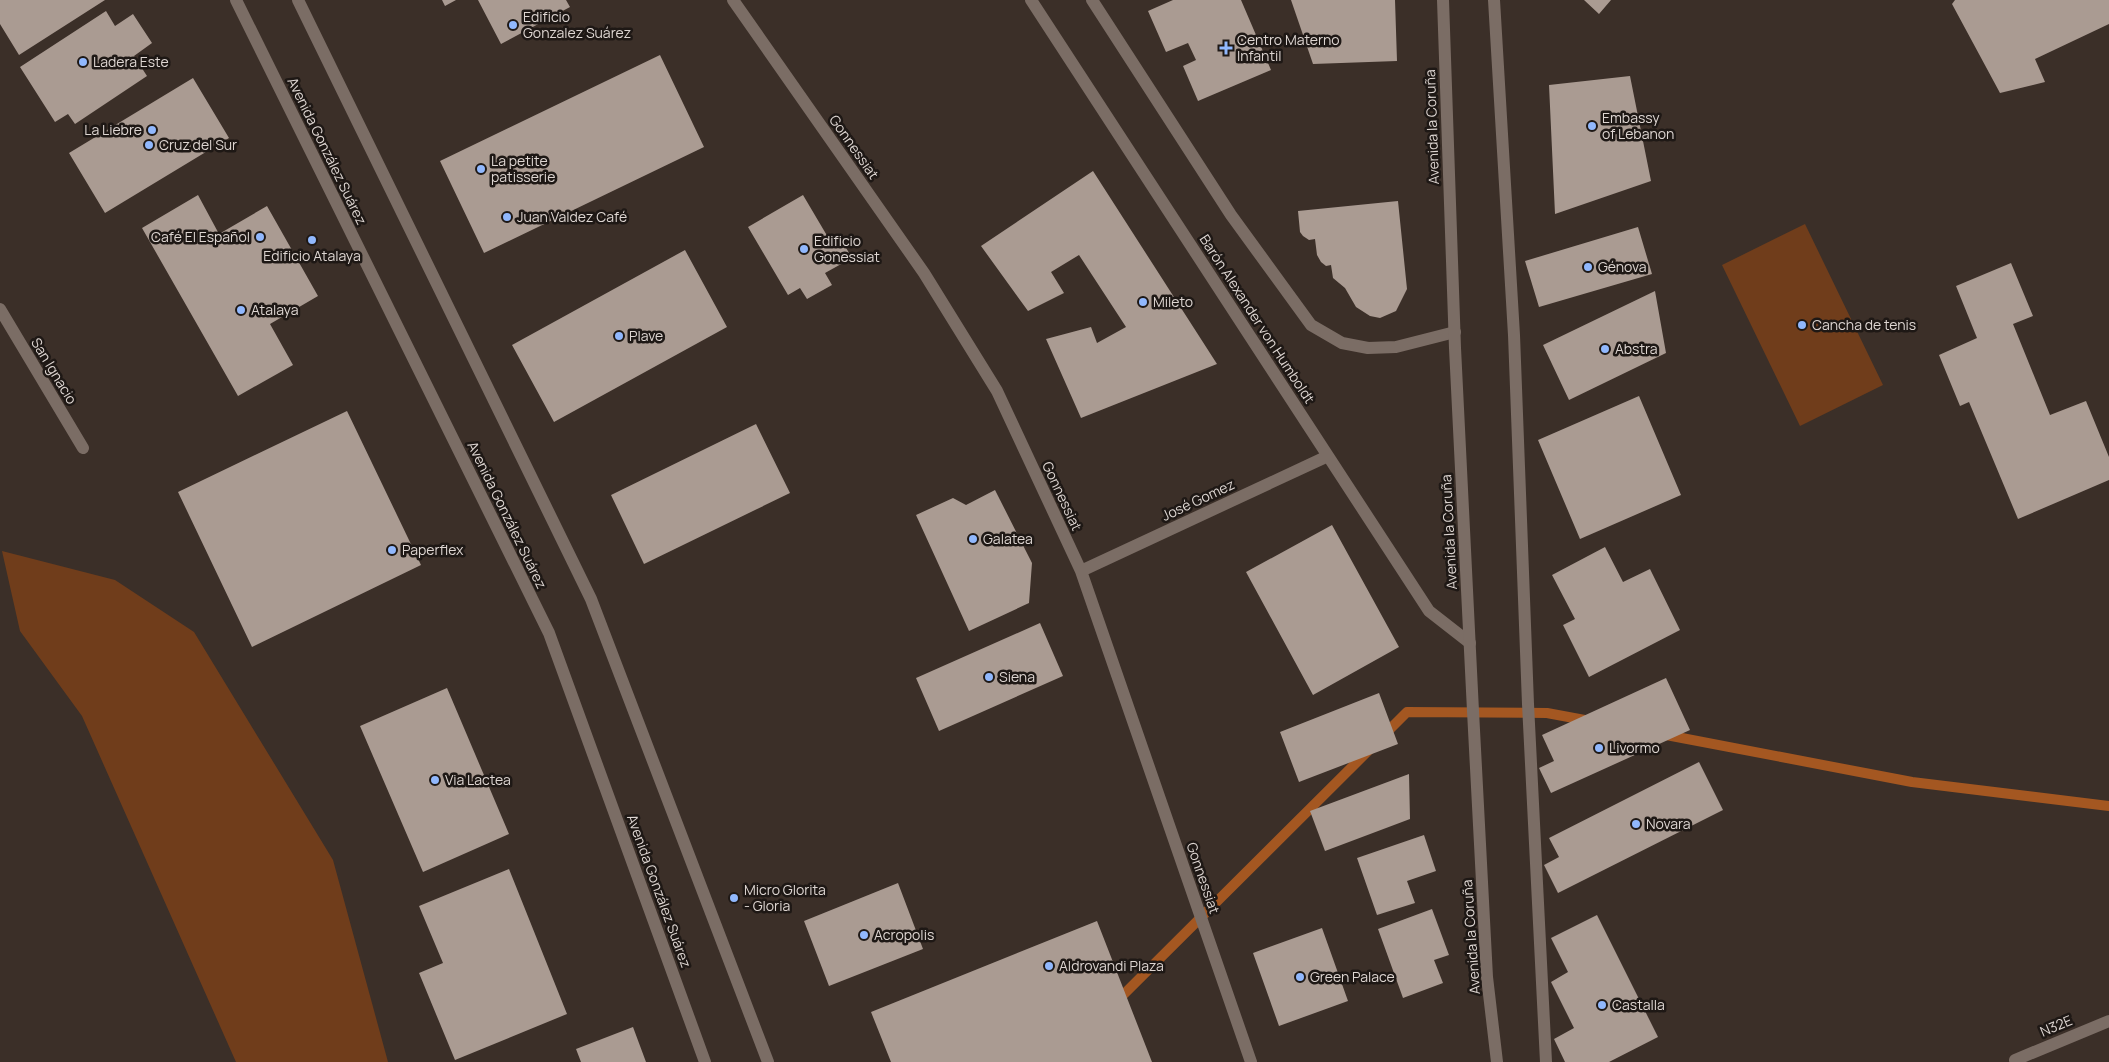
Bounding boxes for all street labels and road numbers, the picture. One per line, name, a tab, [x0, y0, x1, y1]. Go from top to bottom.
street label: Avenida la Coruña	[1420, 69, 1443, 185]
street label: Avenida González Suárez	[283, 74, 371, 228]
street label: Gonnessiat	[825, 111, 884, 183]
street label: Barón Alexander von Humboldt	[1196, 231, 1319, 407]
street label: San Ignacio	[27, 334, 82, 407]
street label: Avenida González Suárez	[463, 438, 551, 592]
street label: Gonnessiat	[1038, 458, 1087, 534]
street label: José Gomez	[1158, 474, 1237, 525]
street label: Avenida la Coruña	[1436, 474, 1461, 590]
street label: Avenida González Suárez	[623, 812, 696, 970]
street label: Gonnessiat	[1182, 840, 1225, 916]
street label: Avenida la Coruña	[1457, 879, 1484, 995]
street label: N32E	[2037, 1010, 2075, 1041]

